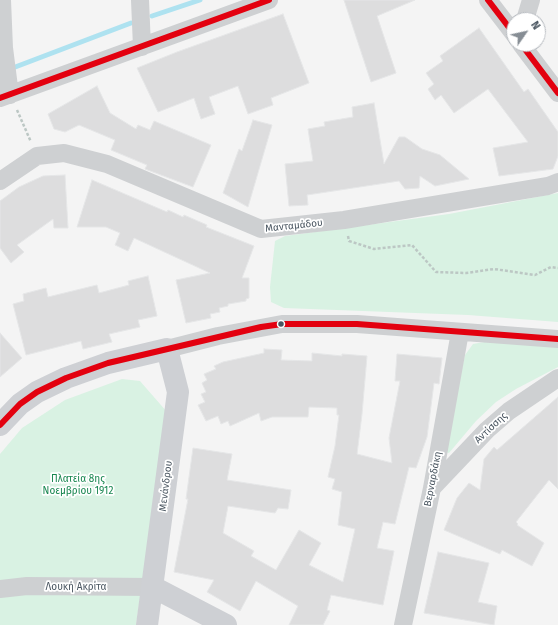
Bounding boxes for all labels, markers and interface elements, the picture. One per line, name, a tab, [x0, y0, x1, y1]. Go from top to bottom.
north arrow	[506, 12, 546, 52]
text: N	[528, 19, 543, 32]
street label: Μανταμάδου	[265, 217, 323, 235]
unlabelled marker	[276, 319, 286, 329]
street label: Αντίσσης	[472, 410, 510, 446]
street label: Βερναρδάκη	[422, 450, 444, 508]
street label: Μενάνδρου	[157, 460, 175, 512]
park label: Πλατεία 8ης Νοεμβρίου 1912	[43, 473, 113, 496]
street label: Λουκή Ακρίτα	[46, 581, 106, 593]

